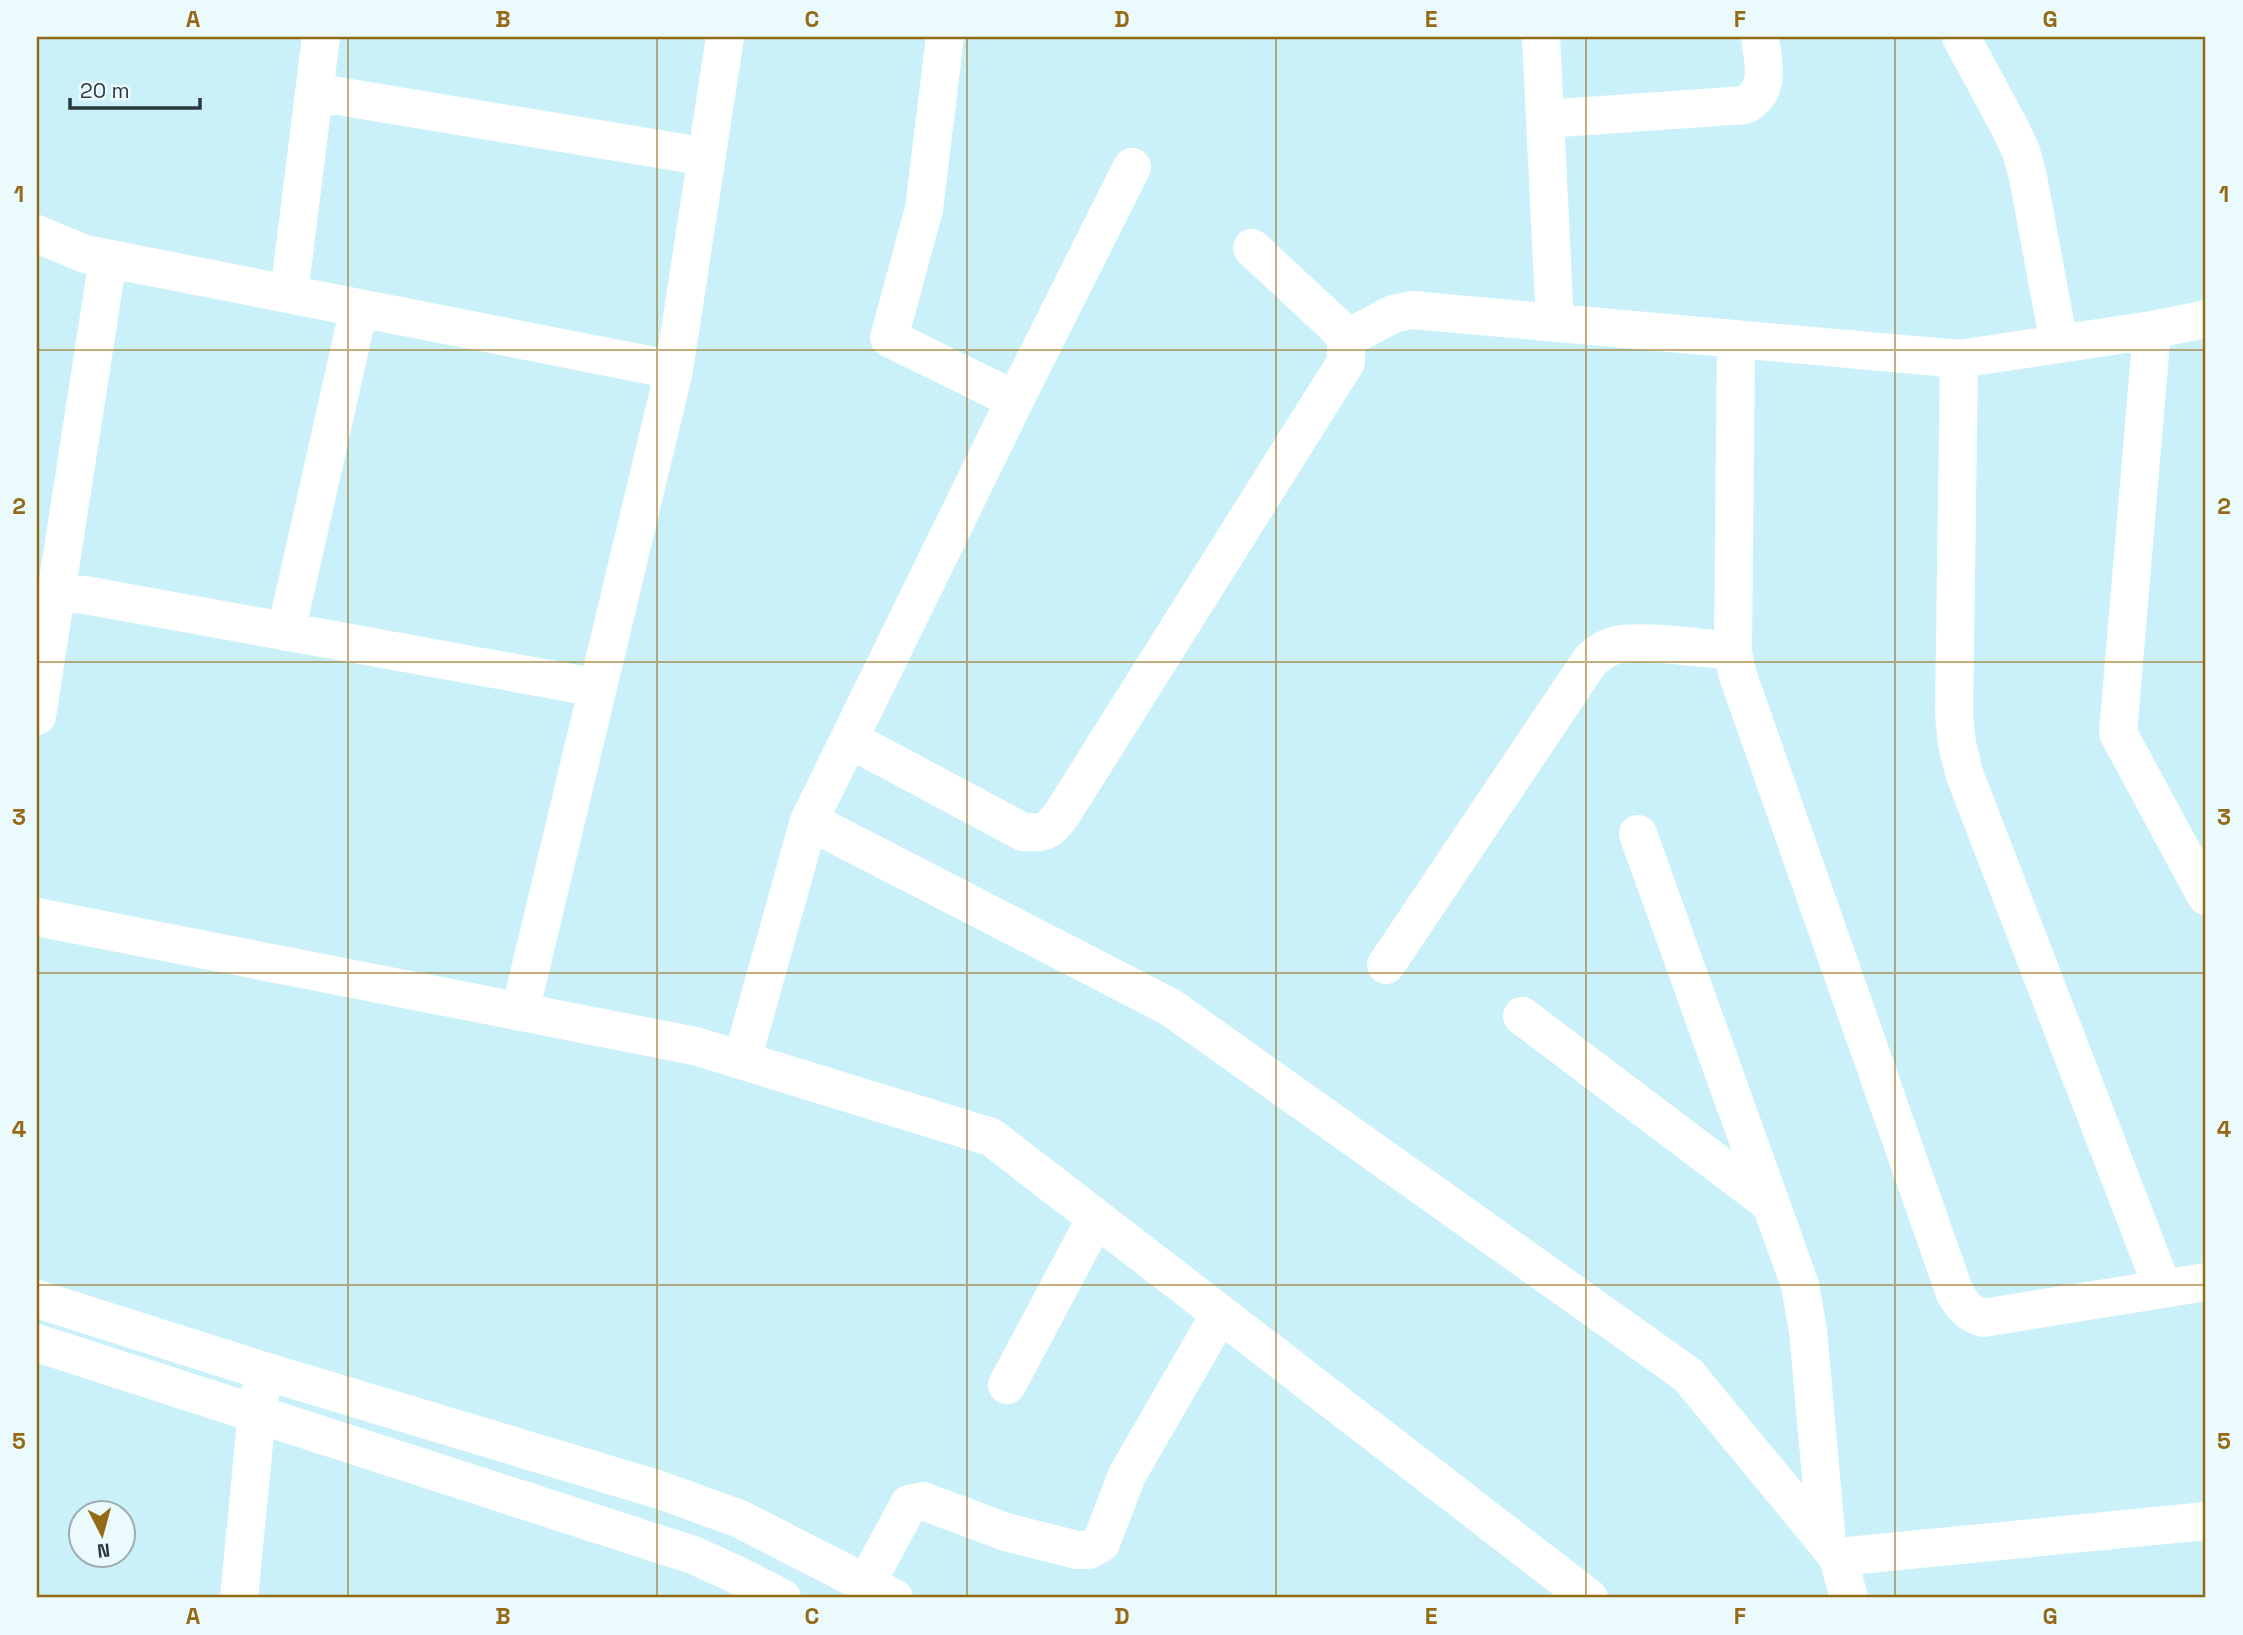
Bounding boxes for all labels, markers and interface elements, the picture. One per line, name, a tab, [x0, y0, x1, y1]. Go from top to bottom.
text: A	[186, 4, 201, 34]
text: B	[495, 4, 511, 34]
text: C	[805, 4, 819, 34]
text: D	[1114, 4, 1130, 34]
text: E	[1425, 4, 1437, 34]
text: F	[1734, 4, 1746, 34]
text: G	[2042, 4, 2058, 34]
scale bar	[70, 66, 200, 110]
text: 20 m	[80, 77, 130, 104]
text: 1	[14, 179, 24, 209]
text: 1	[2219, 179, 2229, 209]
text: 2	[12, 491, 26, 521]
text: 2	[2217, 491, 2231, 521]
text: 3	[12, 802, 26, 832]
text: 3	[2217, 802, 2231, 832]
text: 4	[12, 1114, 27, 1144]
text: 4	[2217, 1114, 2232, 1144]
text: 5	[12, 1426, 26, 1456]
text: 5	[2217, 1426, 2231, 1456]
north arrow	[66, 1498, 136, 1568]
text: N	[96, 1537, 111, 1564]
text: A	[186, 1601, 201, 1631]
text: B	[495, 1601, 511, 1631]
text: C	[805, 1601, 819, 1631]
text: D	[1114, 1601, 1130, 1631]
text: E	[1425, 1601, 1437, 1631]
text: F	[1734, 1601, 1746, 1631]
text: G	[2042, 1601, 2058, 1631]

